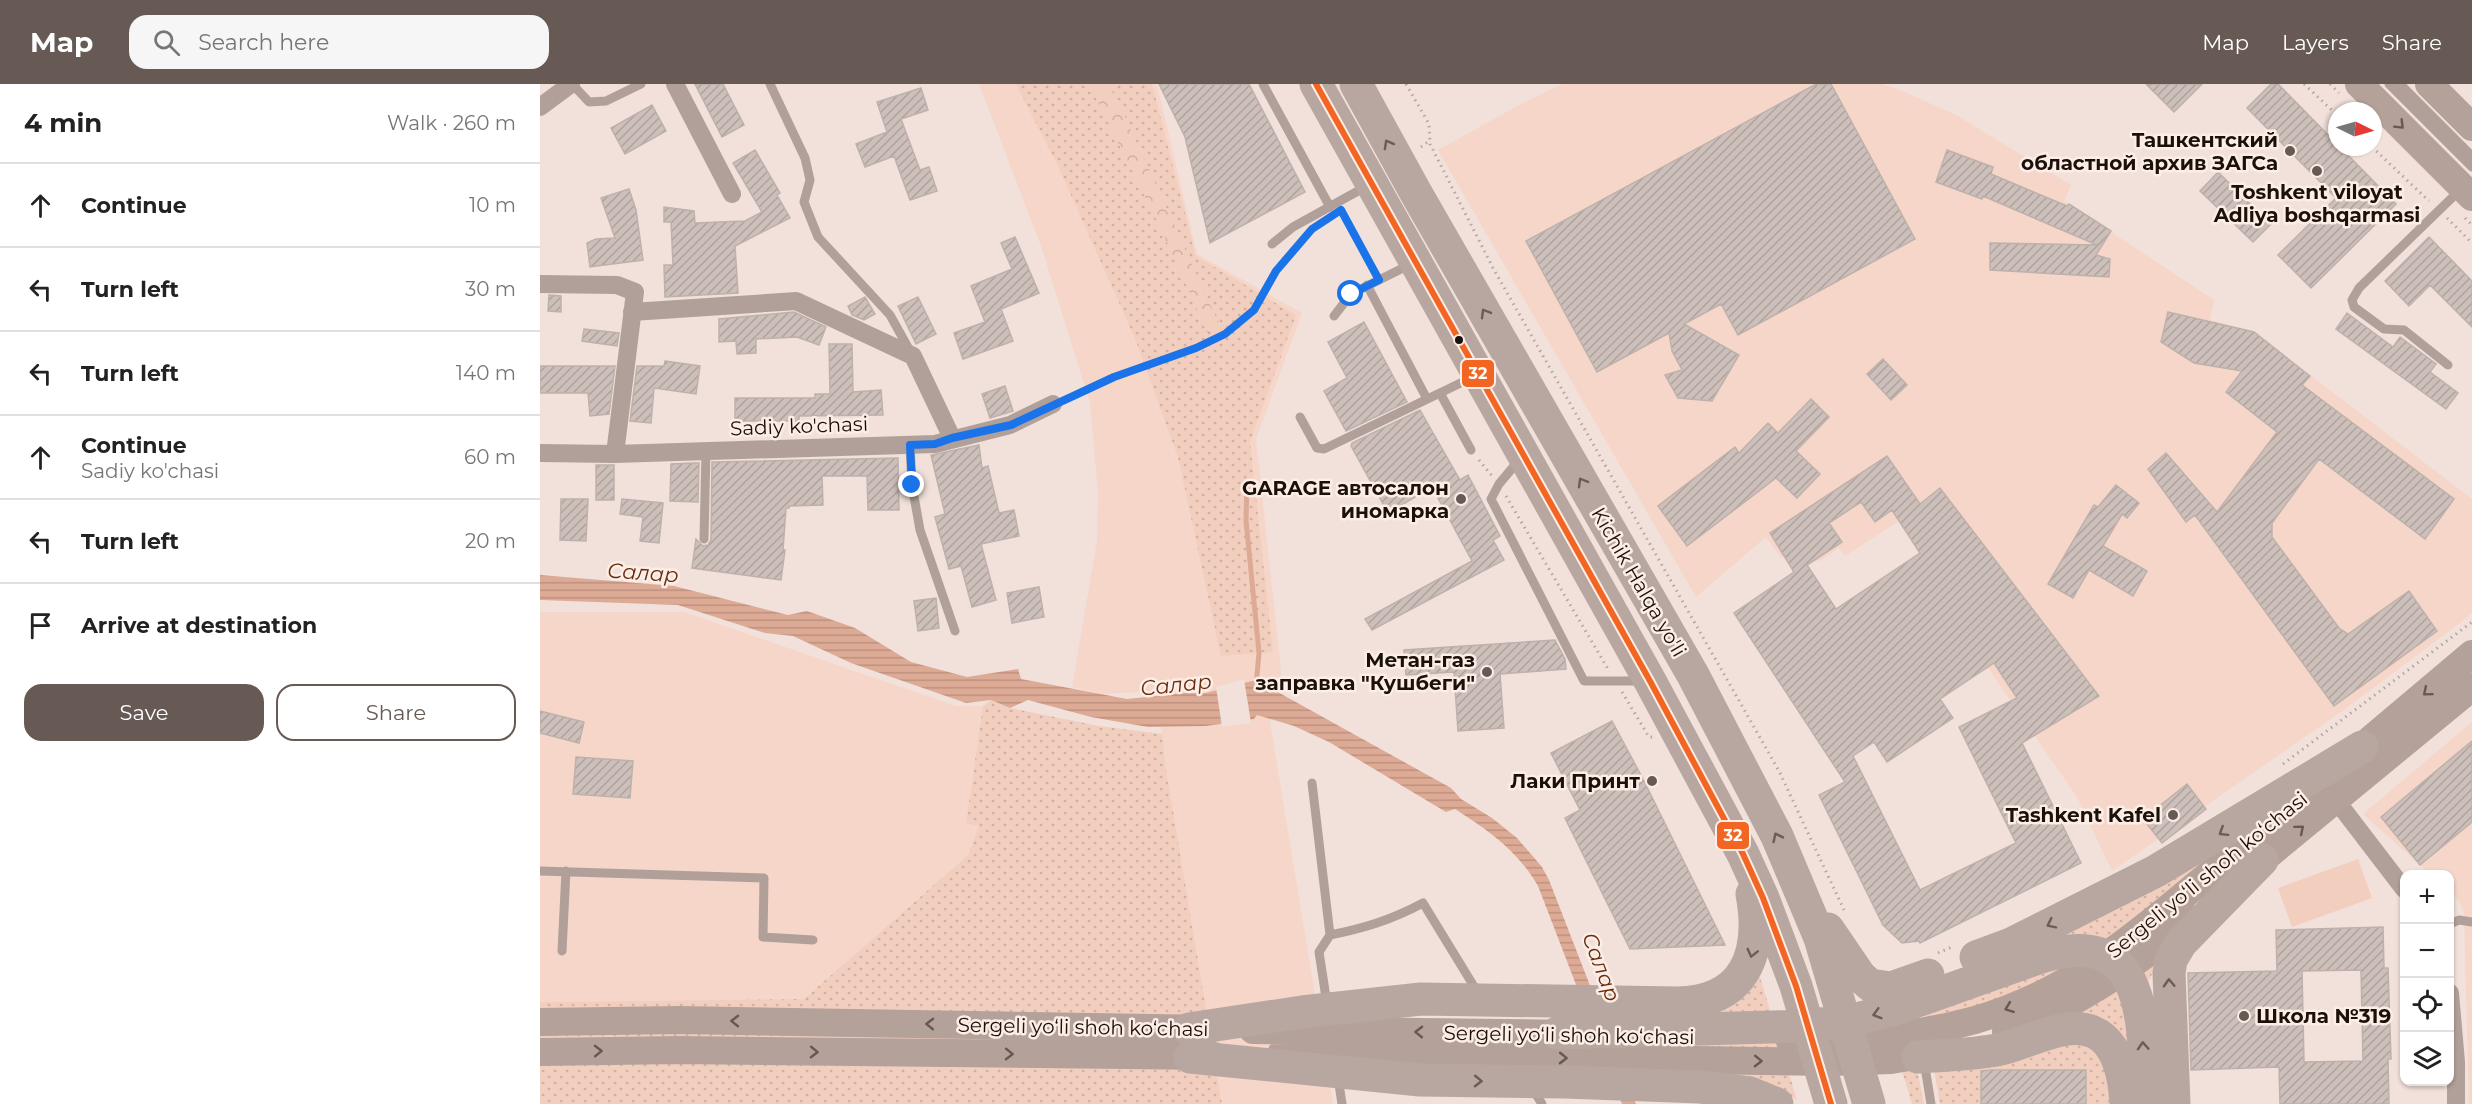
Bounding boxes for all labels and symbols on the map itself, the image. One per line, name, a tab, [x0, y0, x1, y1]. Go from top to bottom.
north arrow	[2328, 102, 2382, 156]
one-way arrow	[2393, 118, 2404, 129]
place label: Ташкентский областной архив ЗАГСа	[2021, 128, 2278, 175]
one-way arrow	[1384, 140, 1395, 150]
marker: Ташкентский областной архив ЗАГСа	[2283, 144, 2297, 158]
marker: Toshkent viloyat Adliya boshqarmasi	[2310, 164, 2324, 178]
place label: Toshkent viloyat Adliya boshqarmasi	[2213, 180, 2420, 227]
route start	[1337, 280, 1363, 306]
one-way arrow	[1481, 309, 1492, 319]
unlabelled marker	[1453, 334, 1465, 346]
line badge: 32	[1461, 359, 1495, 388]
text: 32	[1468, 364, 1487, 383]
street label: Sadiy ko'chasi	[730, 412, 868, 440]
route end	[898, 471, 924, 497]
place label: GARAGE автосалон иномарка	[1242, 476, 1449, 523]
one-way arrow	[1578, 478, 1589, 488]
marker: GARAGE автосалон иномарка	[1454, 492, 1468, 506]
street label: Kichik Halqa yo'li	[1586, 503, 1692, 661]
water label: Салар	[606, 558, 680, 587]
place label: Метан-газ заправка "Кушбеги"	[1255, 648, 1475, 695]
marker: Метан-газ заправка "Кушбеги"	[1480, 665, 1494, 679]
water label: Салар	[1139, 668, 1213, 701]
one-way arrow	[2423, 684, 2434, 695]
place label: Лаки Принт	[1510, 769, 1640, 793]
marker: Лаки Принт	[1645, 774, 1659, 788]
street label: Sergeli yo‘li shoh ko‘chasi	[2102, 787, 2312, 963]
place label: Tashkent Kafel	[2006, 803, 2161, 827]
marker: Tashkent Kafel	[2166, 808, 2180, 822]
line badge: 32	[1716, 821, 1750, 850]
one-way arrow	[2219, 825, 2229, 837]
one-way arrow	[2293, 825, 2304, 836]
text: 32	[1723, 826, 1742, 845]
one-way arrow	[1773, 833, 1785, 844]
one-way arrow	[2046, 917, 2057, 929]
water label: Салар	[1577, 929, 1626, 1005]
one-way arrow	[1746, 948, 1759, 958]
one-way arrow	[2163, 978, 2176, 987]
one-way arrow	[2004, 1001, 2015, 1013]
place label: Школа №319	[2256, 1004, 2391, 1028]
one-way arrow	[1872, 1007, 1883, 1019]
marker: Школа №319	[2237, 1009, 2251, 1023]
street label: Sergeli yo‘li shoh ko‘chasi	[957, 1013, 1209, 1041]
one-way arrow	[731, 1015, 740, 1027]
one-way arrow	[926, 1018, 935, 1031]
street label: Sergeli yo‘li shoh ko‘chasi	[1443, 1021, 1695, 1049]
one-way arrow	[1415, 1026, 1424, 1038]
one-way arrow	[2137, 1041, 2150, 1050]
one-way arrow	[594, 1045, 603, 1057]
one-way arrow	[810, 1045, 819, 1058]
one-way arrow	[1005, 1048, 1014, 1060]
one-way arrow	[1559, 1052, 1568, 1064]
one-way arrow	[1754, 1055, 1763, 1067]
one-way arrow	[1474, 1075, 1483, 1087]

